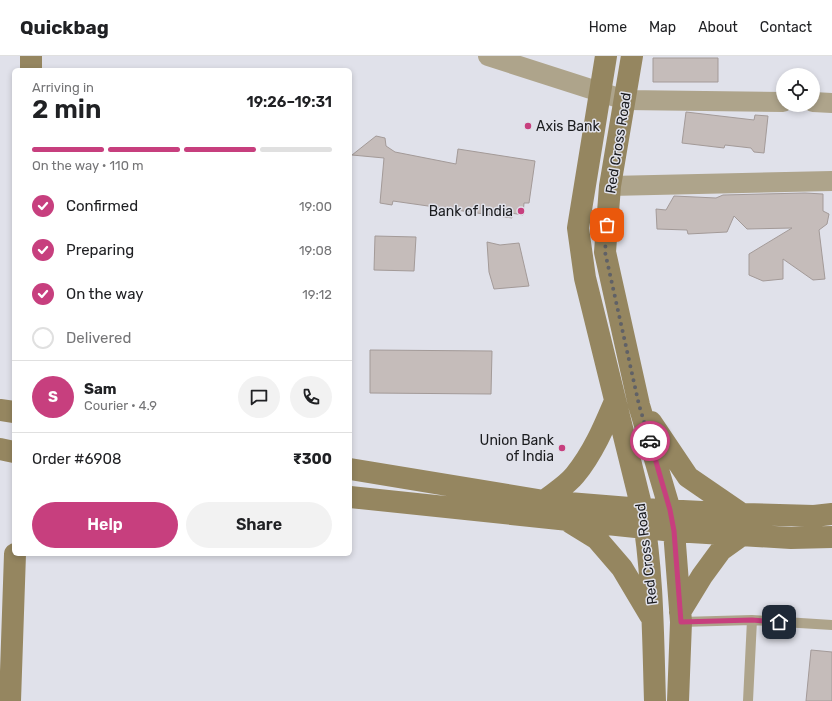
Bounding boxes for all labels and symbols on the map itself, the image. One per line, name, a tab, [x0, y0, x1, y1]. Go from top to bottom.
street label: Red Cross Road	[602, 91, 635, 195]
place label: Axis Bank	[536, 118, 600, 135]
marker: Axis Bank	[523, 121, 533, 131]
place label: Bank of India	[429, 203, 513, 220]
marker: Bank of India	[516, 206, 526, 216]
pin	[590, 208, 624, 242]
courier	[630, 421, 670, 461]
place label: Union Bank of India	[480, 432, 555, 465]
marker: Union Bank of India	[557, 443, 567, 453]
street label: Red Cross Road	[632, 502, 661, 606]
pin	[762, 605, 796, 639]

